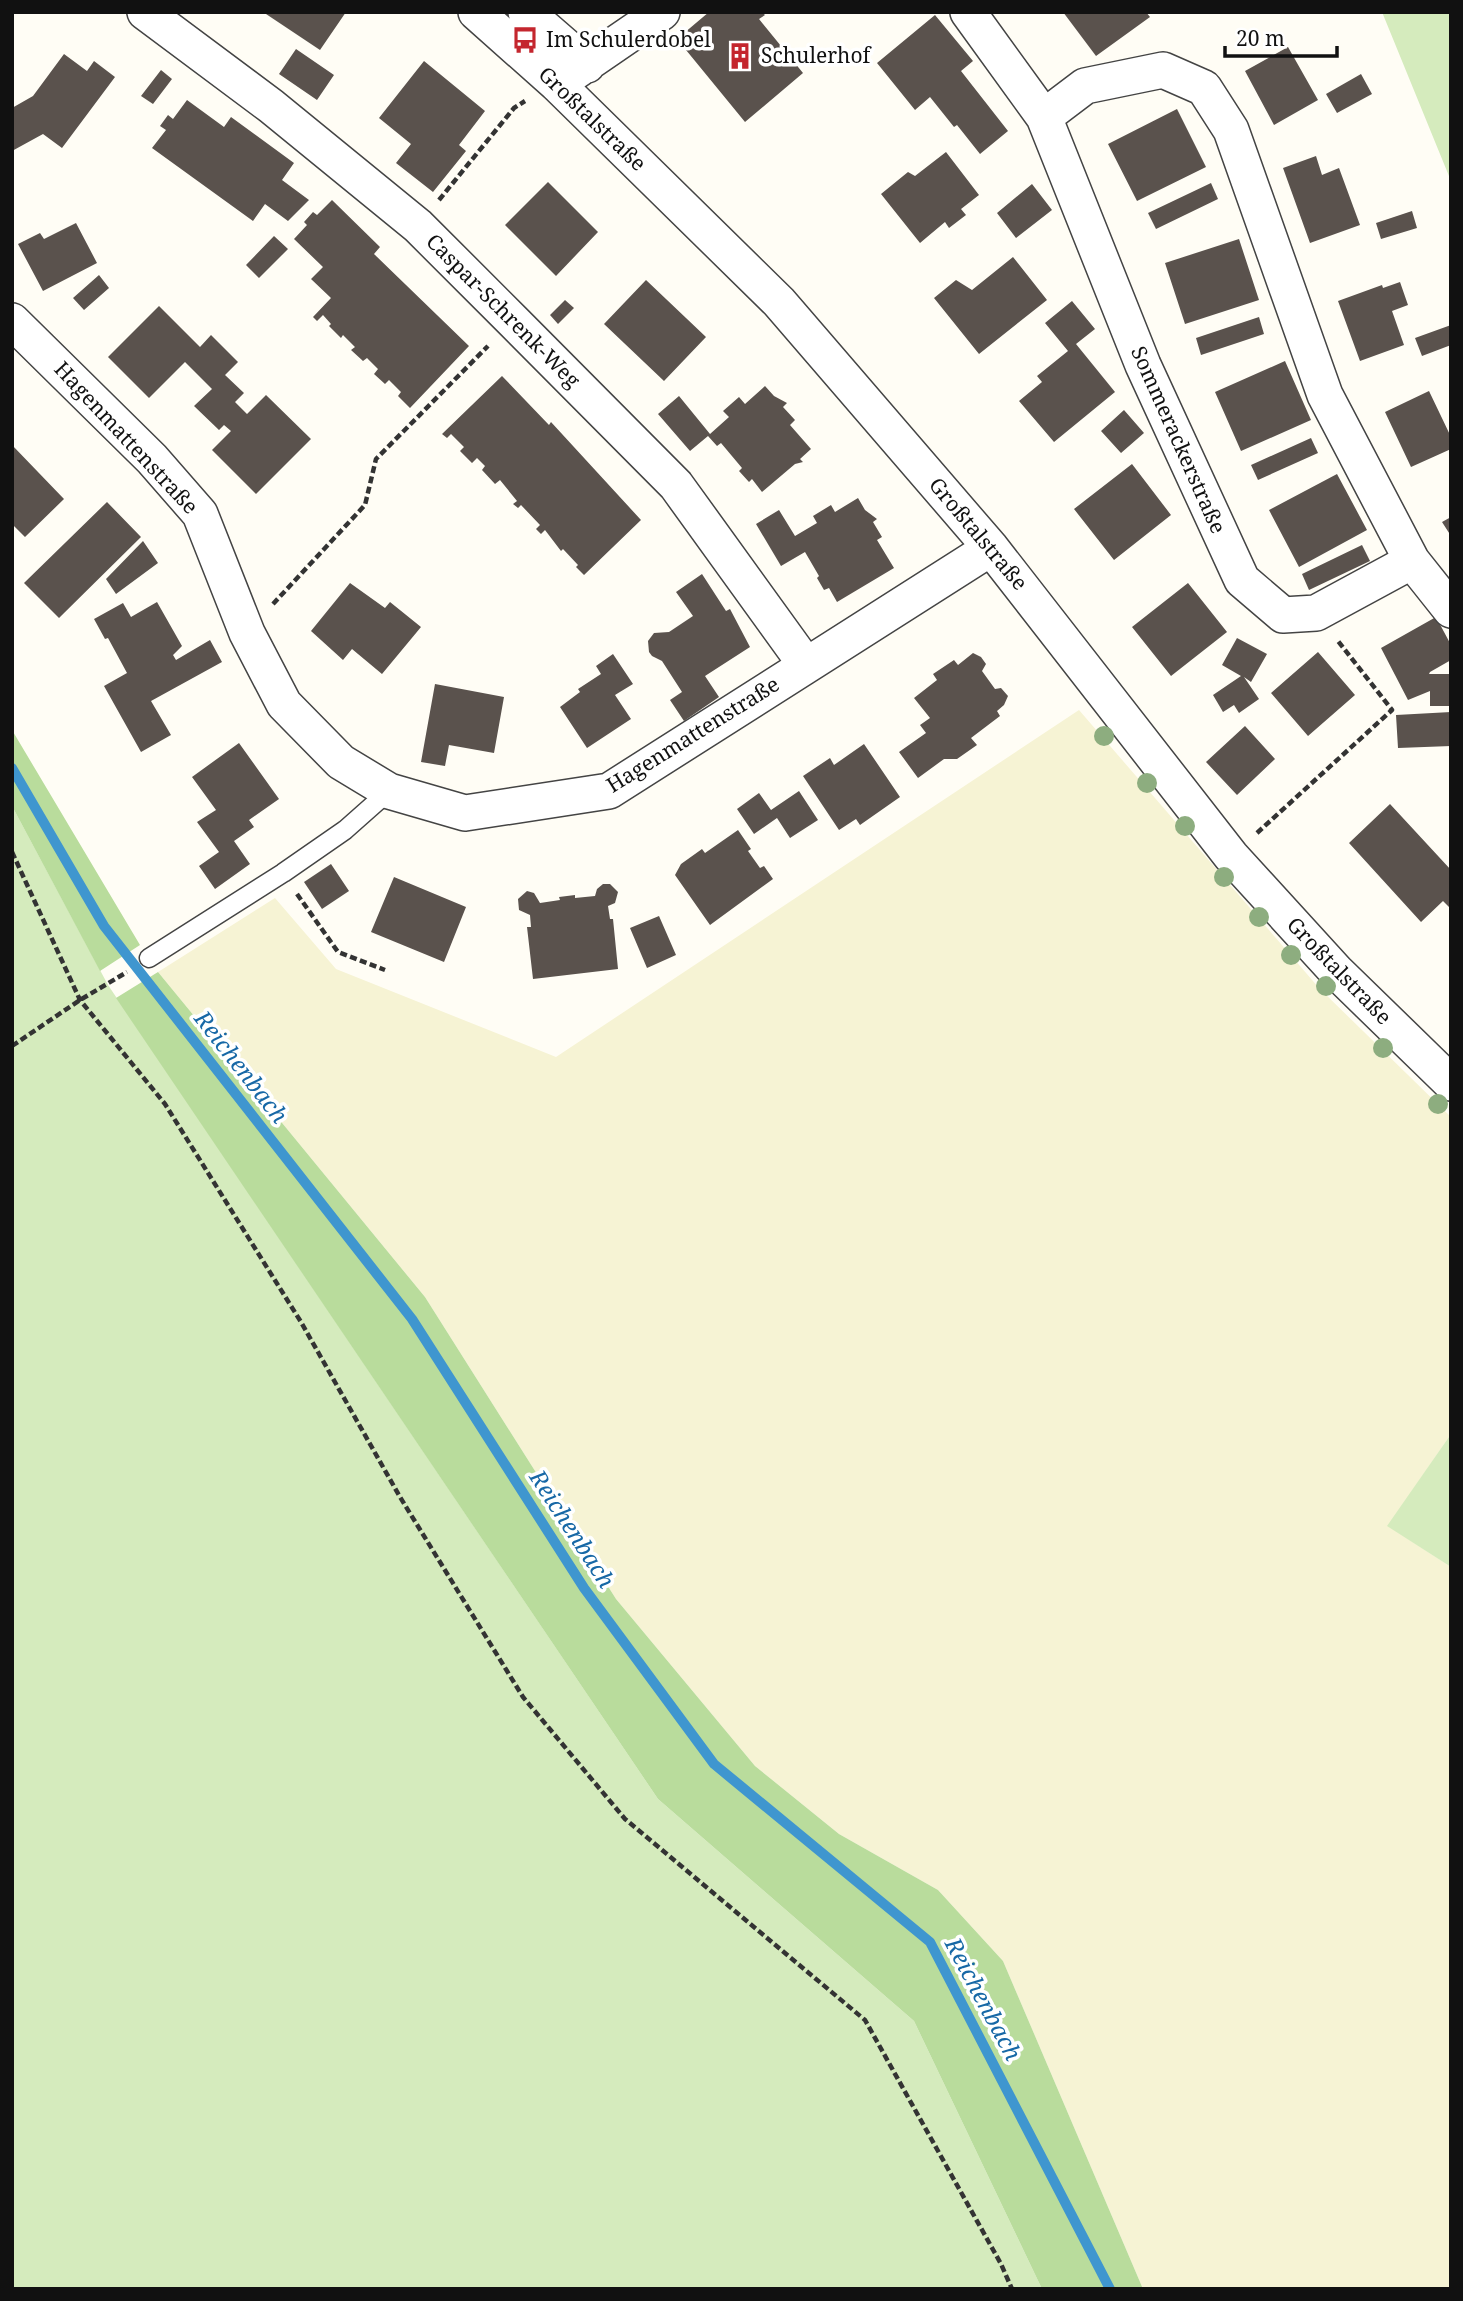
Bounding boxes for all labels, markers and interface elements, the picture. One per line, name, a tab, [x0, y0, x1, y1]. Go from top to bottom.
scale bar	[1225, 14, 1337, 58]
text: 20 m	[1236, 24, 1285, 52]
bus stop icon: Im Schulerdobel	[510, 25, 540, 55]
place label: Im Schulerdobel	[546, 25, 711, 53]
building icon: Schulerhof	[725, 41, 755, 71]
place label: Schulerhof	[761, 41, 873, 69]
street label: Großtalstraße	[533, 60, 653, 177]
street label: Caspar-Schrenk-Weg	[421, 227, 587, 394]
street label: Sommerackerstraße	[1125, 342, 1233, 538]
street label: Hagenmattenstraße	[49, 355, 205, 520]
street label: Großtalstraße	[923, 471, 1034, 596]
street label: Hagenmattenstraße	[601, 670, 784, 799]
street label: Großtalstraße	[1281, 910, 1398, 1030]
water label: Reichenbach	[187, 1003, 296, 1130]
water label: Reichenbach	[522, 1462, 623, 1594]
water label: Reichenbach	[938, 1931, 1030, 2066]

